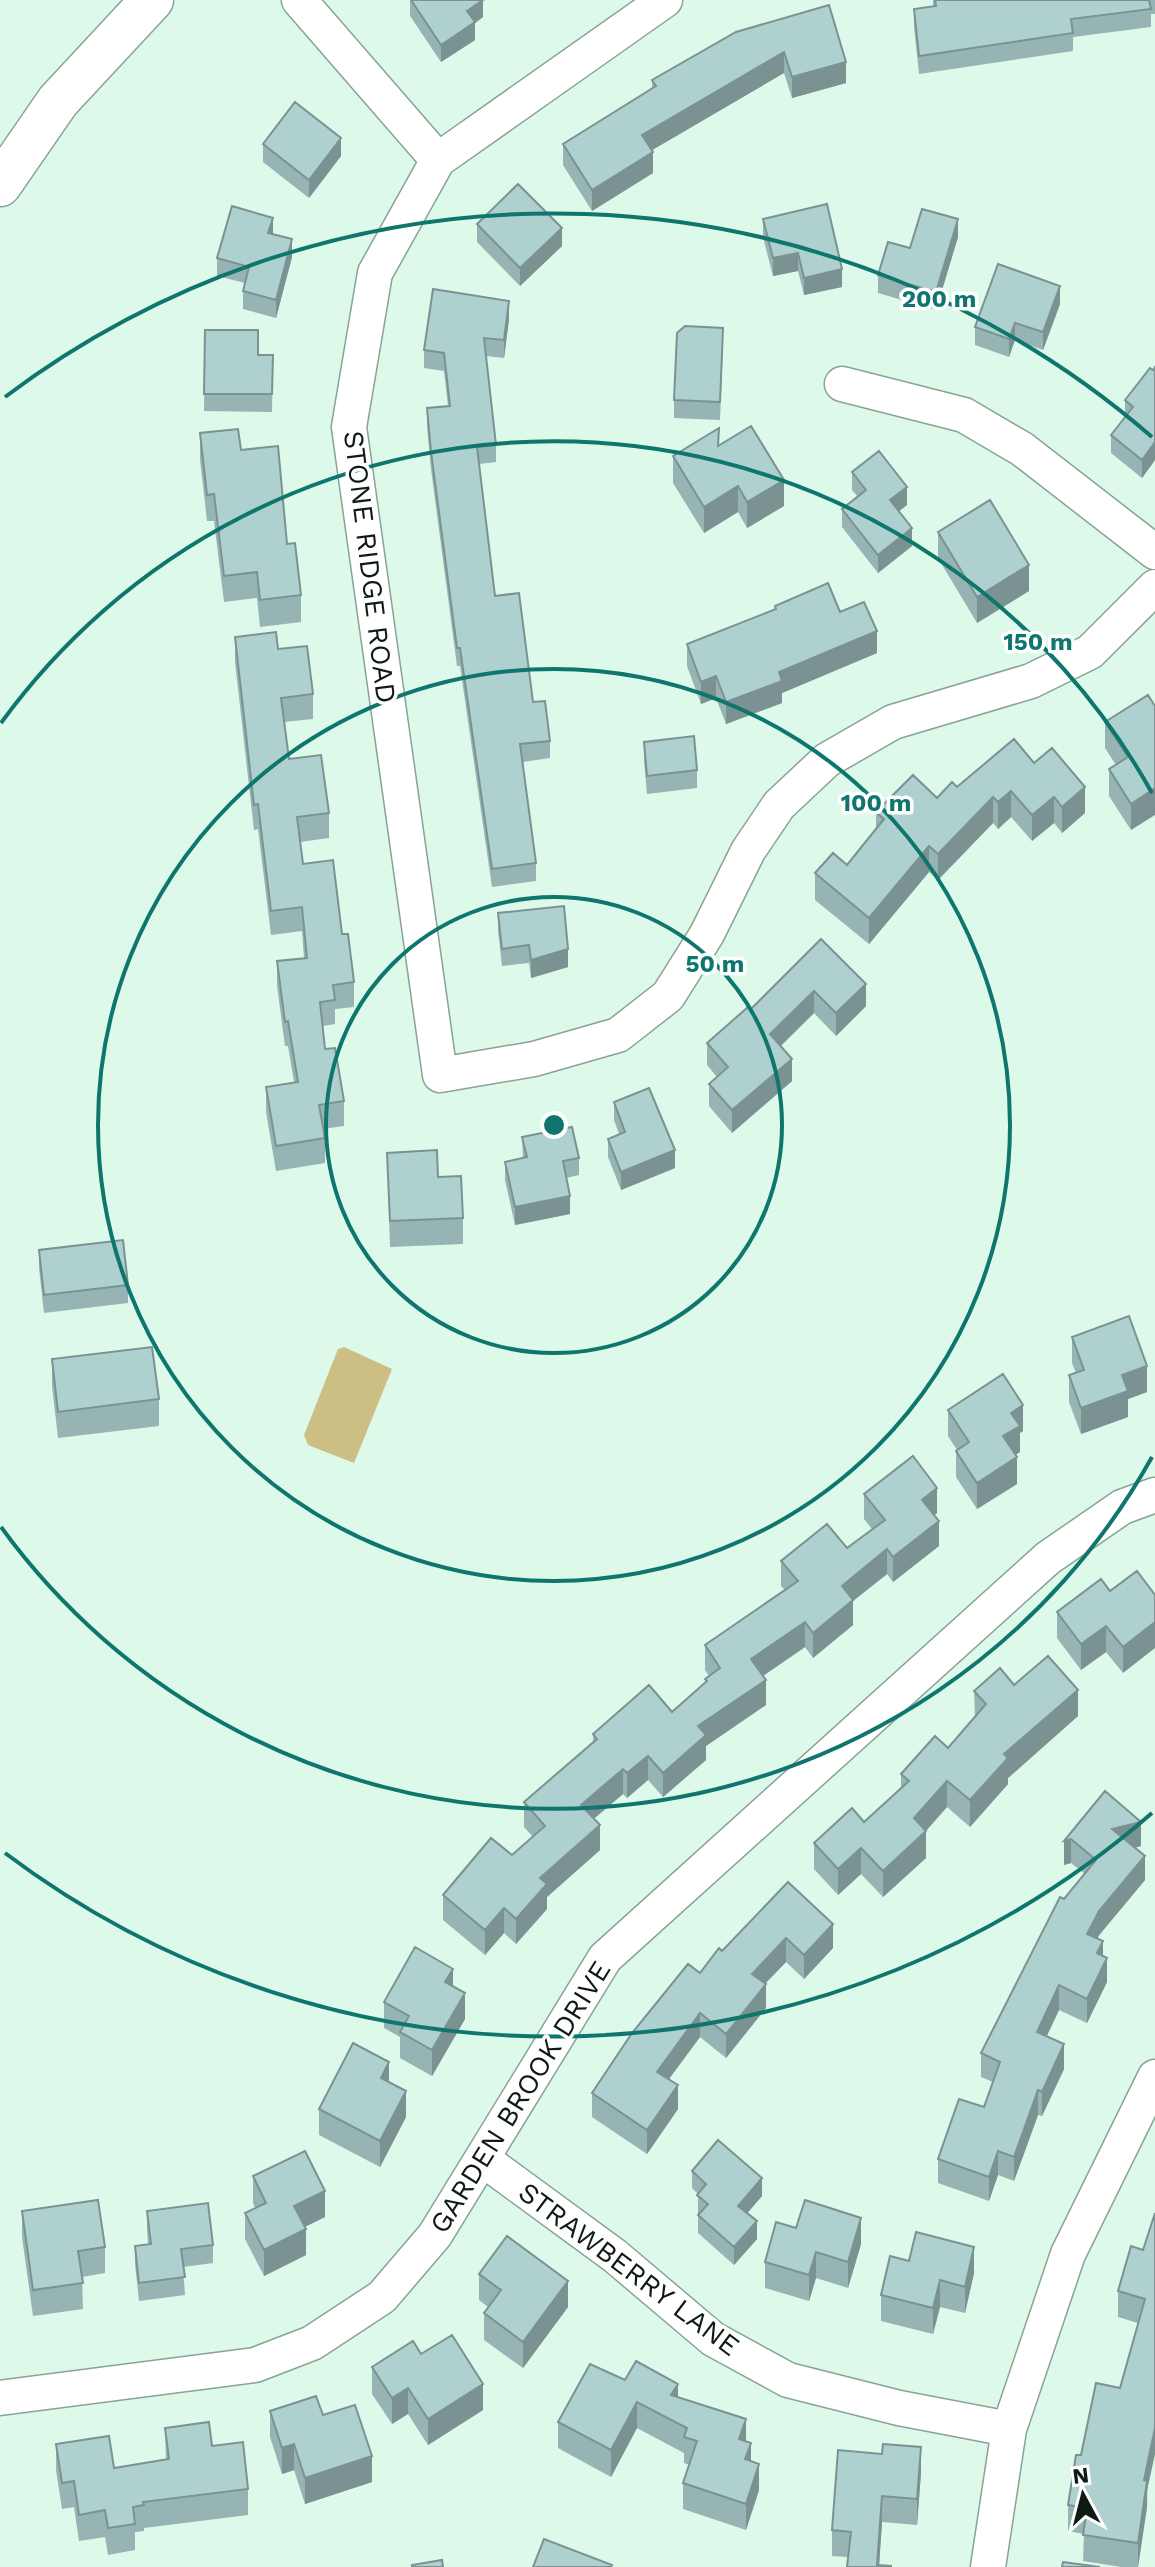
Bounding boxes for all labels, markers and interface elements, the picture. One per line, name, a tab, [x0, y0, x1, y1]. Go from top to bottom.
text: 200 m	[902, 285, 976, 313]
street label: STONE RIDGE ROAD	[337, 429, 403, 705]
text: 150 m	[1003, 628, 1073, 656]
text: 100 m	[841, 789, 911, 817]
text: 50 m	[686, 950, 744, 978]
centre of rings	[540, 1111, 568, 1139]
street label: GARDEN BROOK DRIVE	[423, 1955, 617, 2239]
street label: STRAWBERRY LANE	[512, 2175, 746, 2363]
north arrow	[1043, 2455, 1123, 2535]
text: N	[1071, 2462, 1090, 2489]

